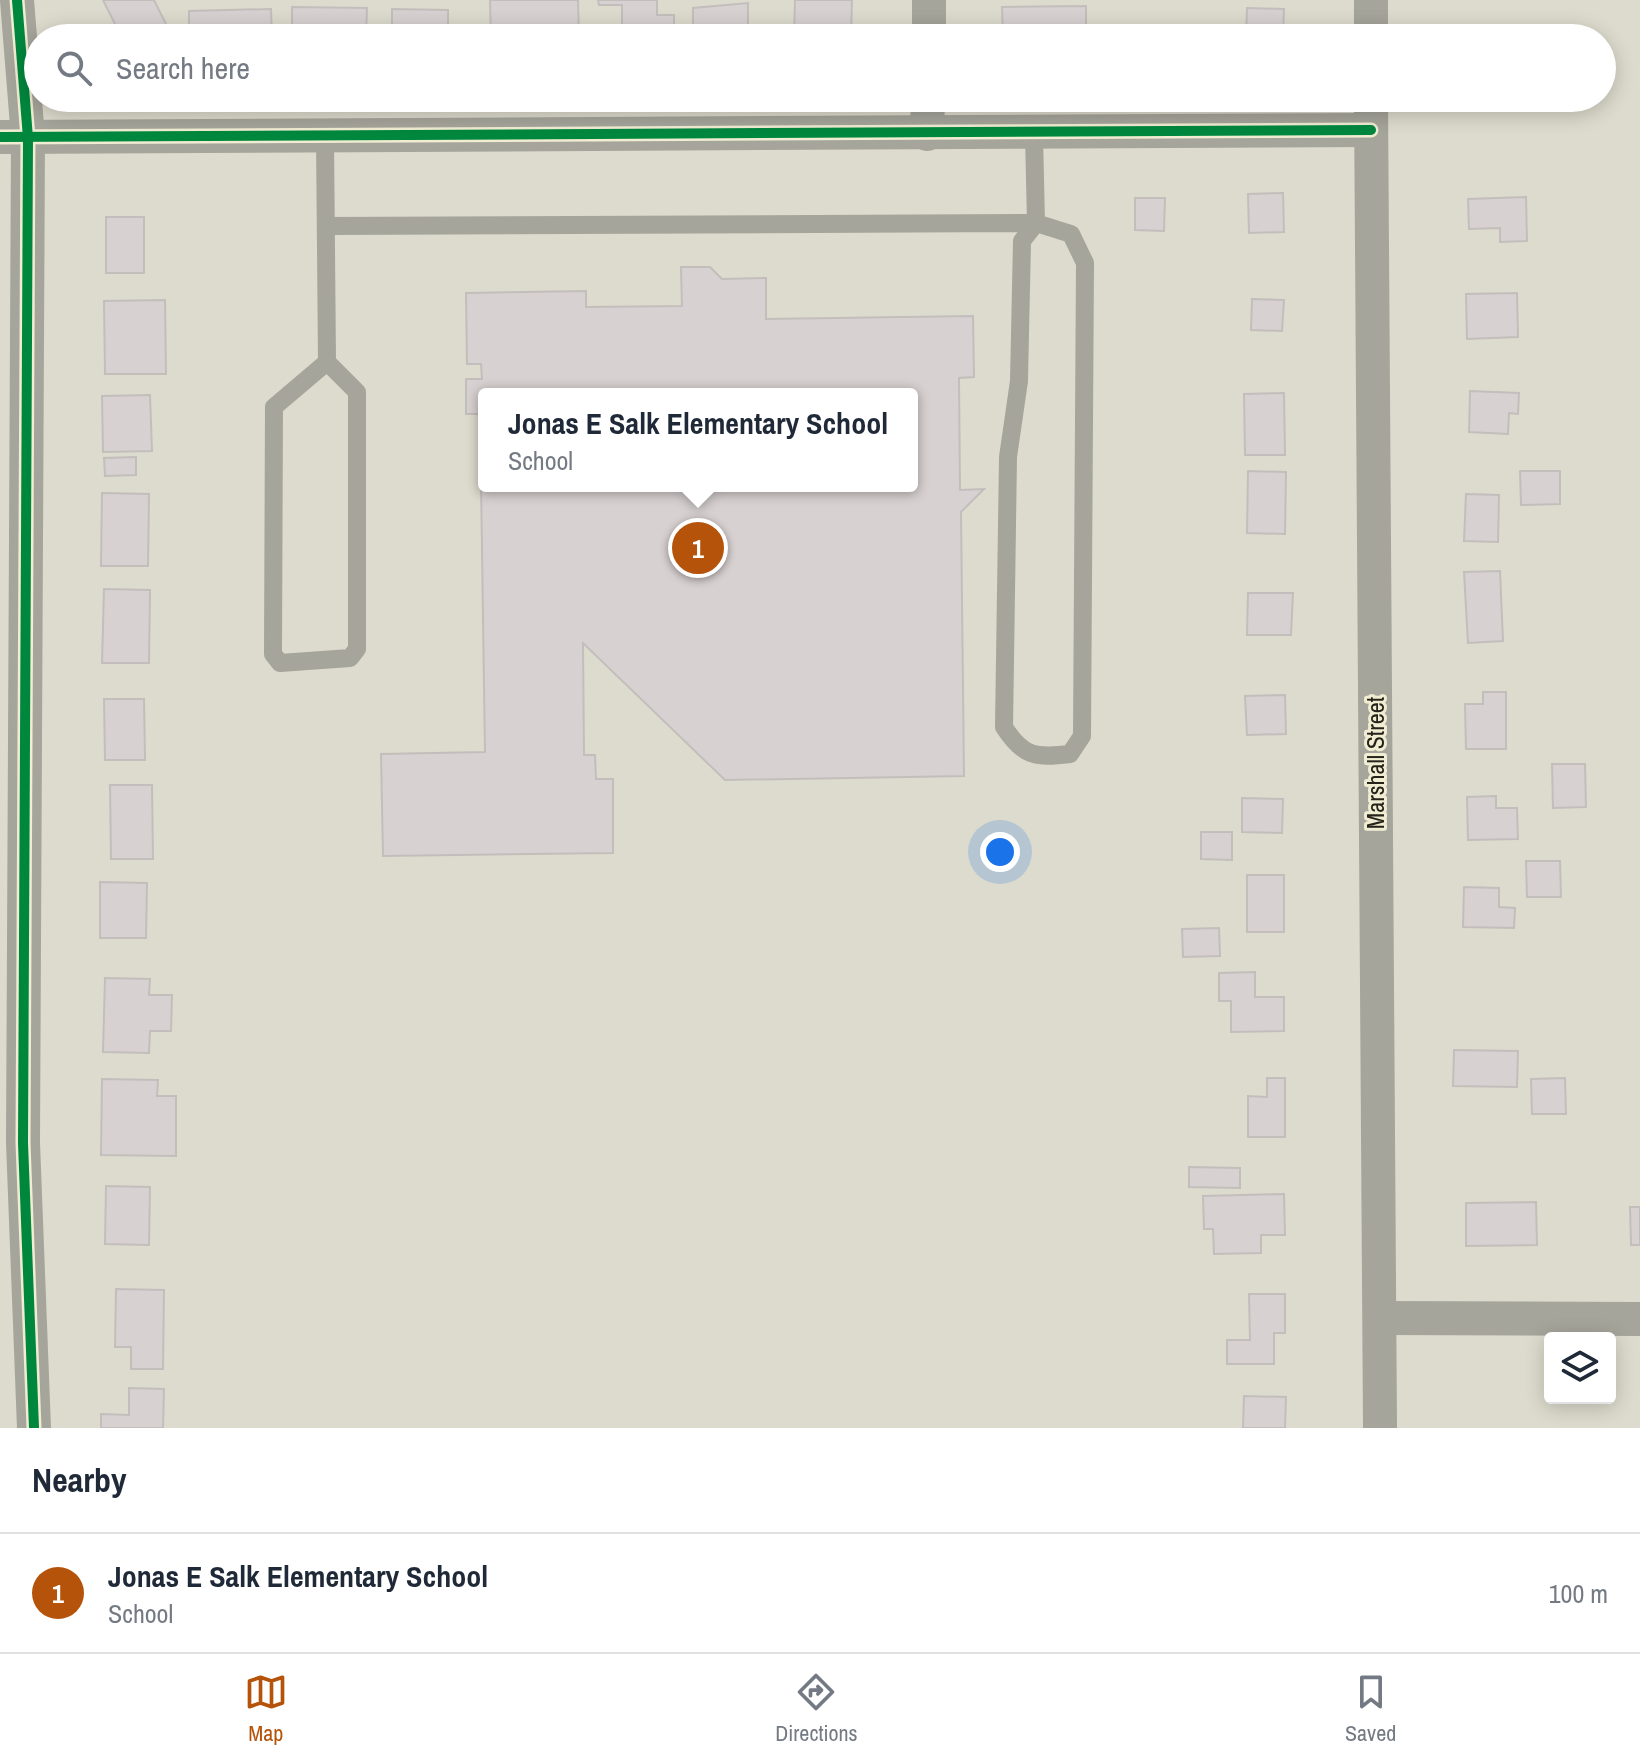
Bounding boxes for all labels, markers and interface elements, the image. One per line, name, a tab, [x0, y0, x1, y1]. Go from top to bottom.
search box	[24, 24, 1616, 112]
icon: search	[52, 46, 96, 90]
text: Search here	[116, 48, 250, 88]
popup	[478, 388, 918, 492]
text: Jonas E Salk Elementary School	[508, 403, 888, 443]
text: School	[508, 443, 573, 478]
pin: 1	[672, 518, 724, 578]
street label: Marshall Street	[1359, 696, 1391, 829]
your location	[980, 832, 1020, 872]
map controls	[1544, 1332, 1616, 1404]
button: layers	[1544, 1332, 1616, 1404]
text: Nearby	[32, 1457, 127, 1503]
text: Jonas E Salk Elementary School	[108, 1556, 488, 1596]
text: 1	[52, 1576, 64, 1611]
text: 100 m	[1549, 1576, 1608, 1611]
text: School	[108, 1596, 173, 1631]
tab: Map	[244, 1670, 288, 1748]
tab: Directions	[775, 1670, 858, 1748]
tab: Saved	[1345, 1670, 1396, 1748]

